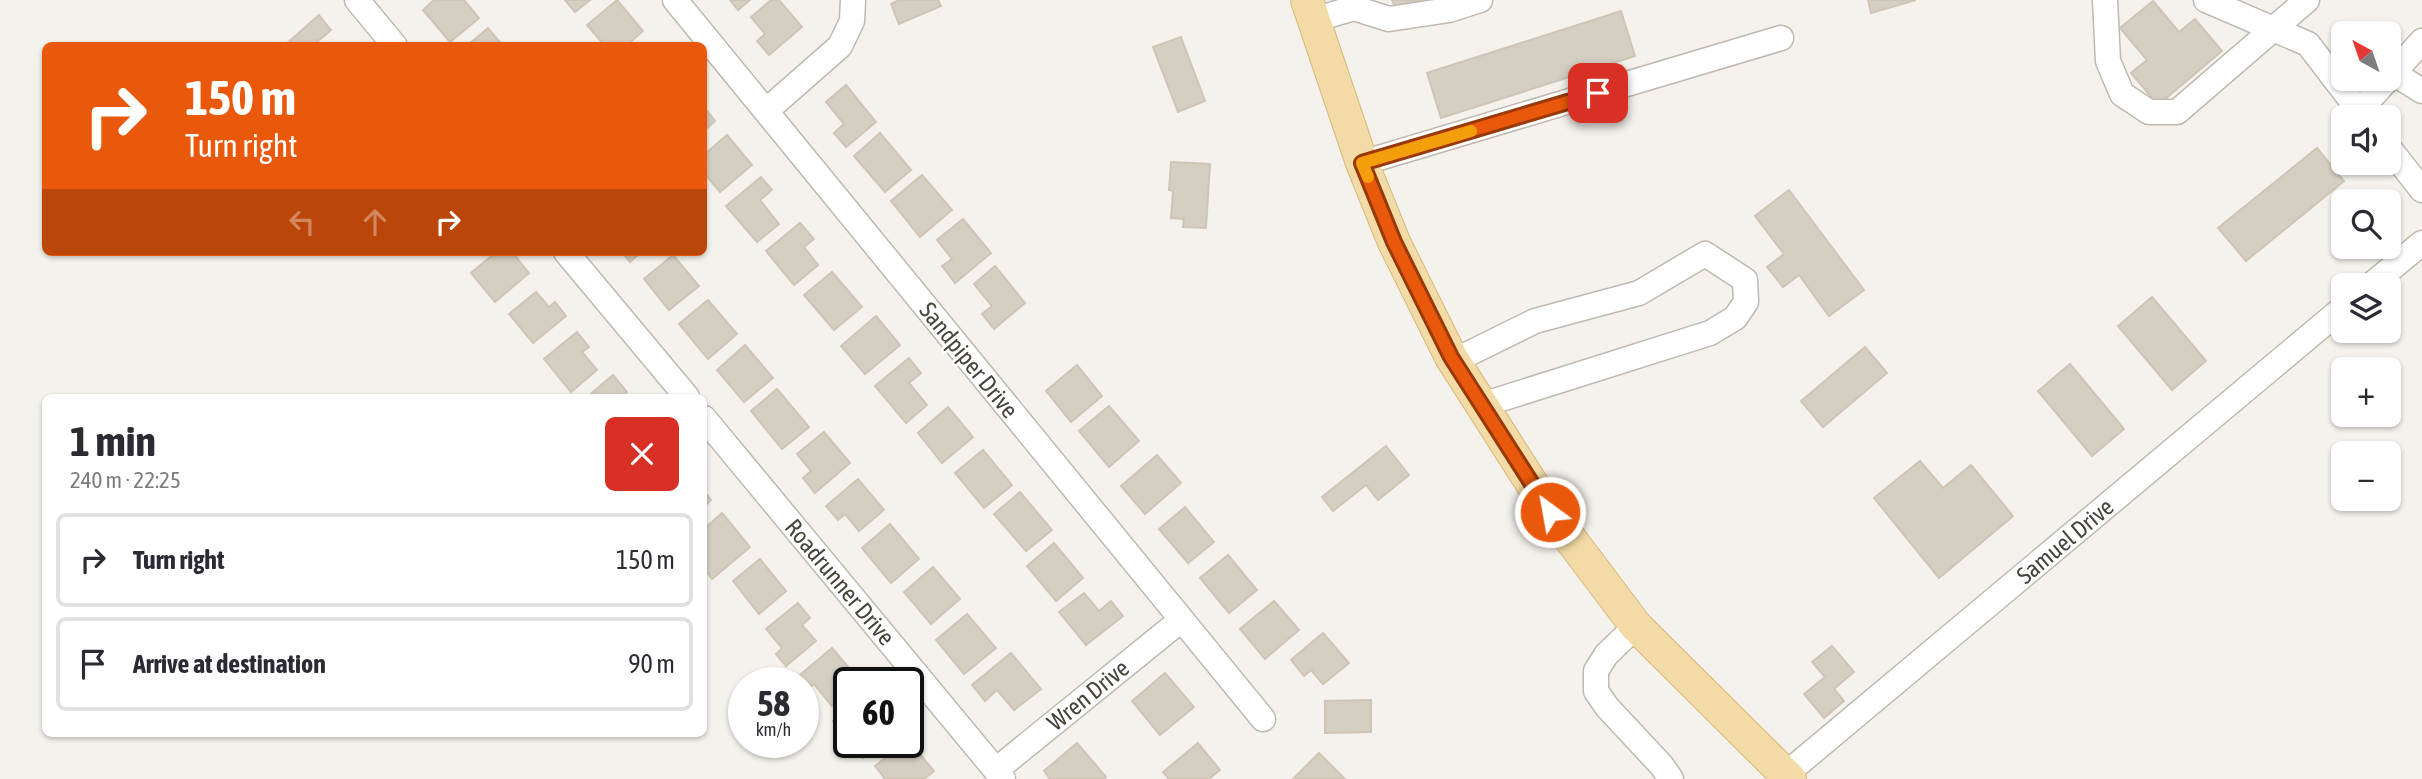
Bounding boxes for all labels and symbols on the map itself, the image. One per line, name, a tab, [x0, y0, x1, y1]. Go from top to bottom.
north arrow	[2331, 21, 2401, 91]
pin	[1568, 63, 1628, 123]
street label: Sandpiper Drive	[914, 297, 1024, 423]
position arrow	[1513, 475, 1587, 549]
street label: Samuel Drive	[2011, 493, 2119, 589]
street label: Roadrunner Drive	[780, 514, 900, 650]
street label: Wren Drive	[1042, 654, 1134, 736]
speed limit sign: 60	[833, 667, 924, 758]

